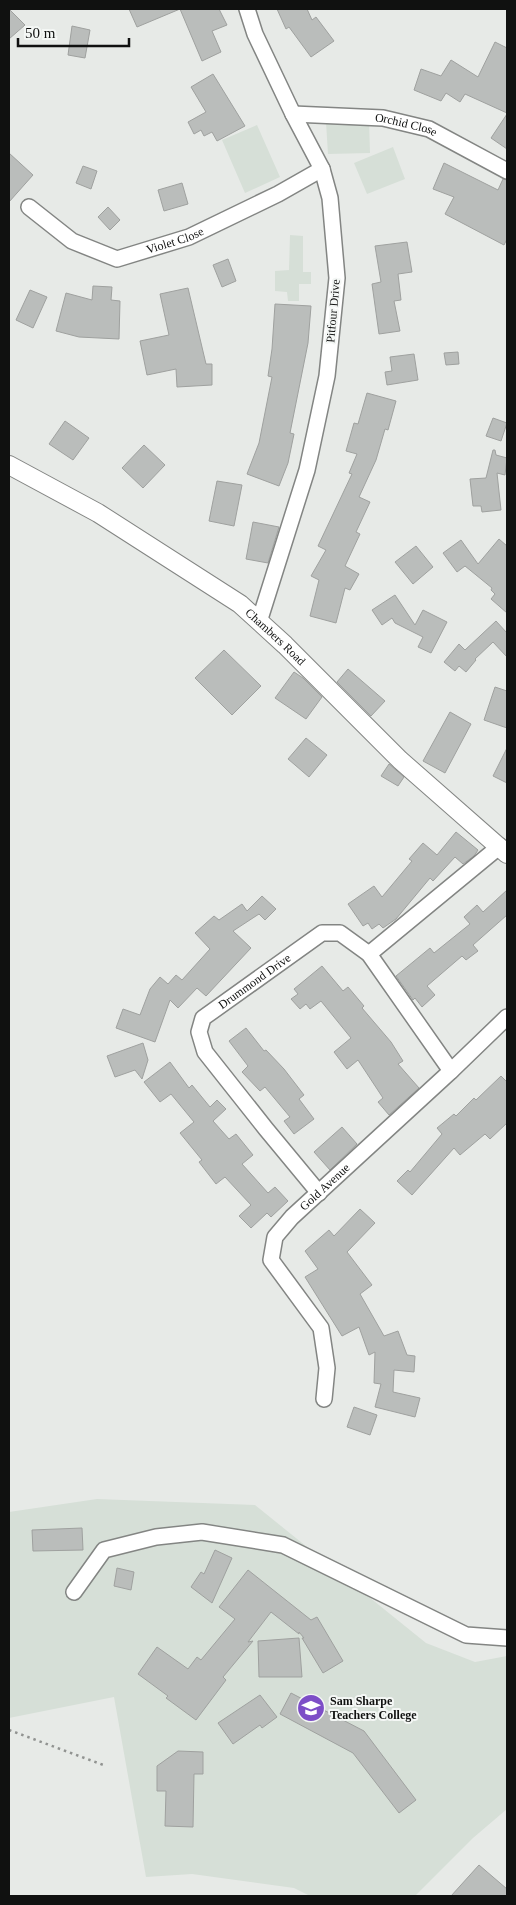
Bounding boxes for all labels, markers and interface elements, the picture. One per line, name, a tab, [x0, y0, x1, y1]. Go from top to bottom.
scale bar	[18, 15, 129, 47]
text: 50 m	[25, 25, 56, 41]
street label: Orchid Close	[375, 111, 440, 139]
street label: Violet Close	[144, 224, 206, 257]
street label: Pitfour Drive	[323, 279, 343, 343]
street label: Chambers Road	[242, 605, 308, 668]
street label: Drummond Drive	[216, 951, 293, 1012]
street label: Gold Avenue	[297, 1161, 353, 1213]
school or university icon: Sam Sharpe Teachers College	[296, 1693, 326, 1723]
place label: Sam Sharpe Teachers College	[330, 1694, 417, 1722]

